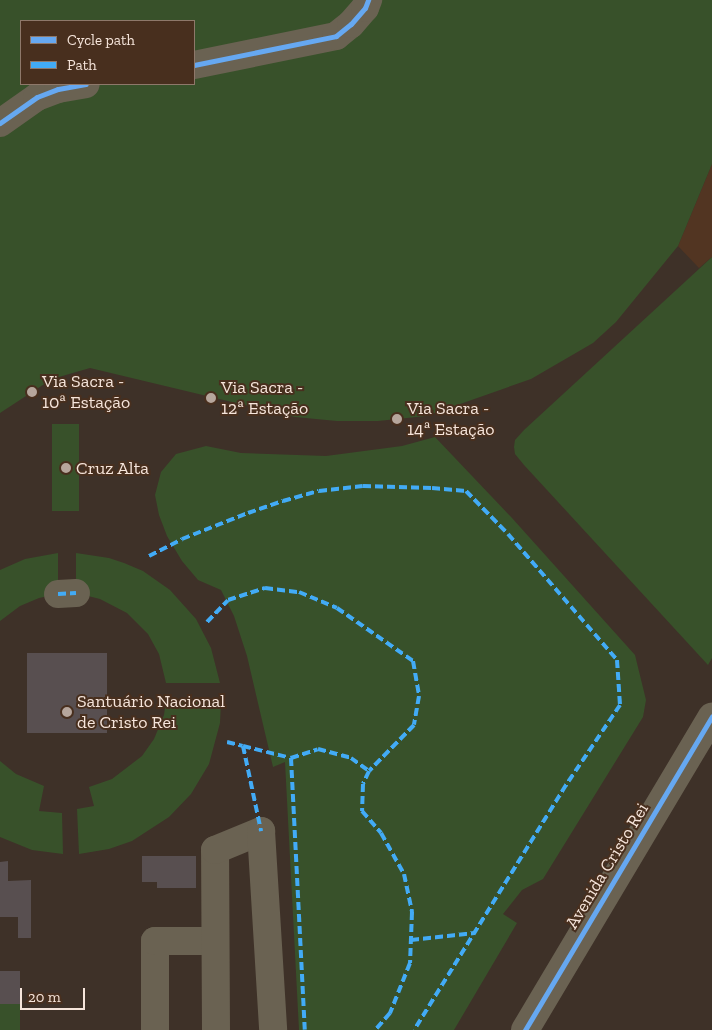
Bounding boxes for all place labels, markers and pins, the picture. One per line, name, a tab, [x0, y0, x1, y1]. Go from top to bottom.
place label: Via Sacra - 10ª Estação	[42, 371, 130, 414]
place label: Via Sacra - 12ª Estação	[221, 377, 308, 419]
marker: Via Sacra - 10ª Estação	[26, 386, 38, 398]
marker: Via Sacra - 12ª Estação	[205, 392, 217, 404]
place label: Via Sacra - 14ª Estação	[407, 398, 495, 440]
marker: Via Sacra - 14ª Estação	[391, 413, 403, 425]
place label: Cruz Alta	[76, 457, 150, 479]
marker: Cruz Alta	[60, 462, 72, 474]
place label: Santuário Nacional de Cristo Rei	[77, 691, 225, 734]
marker: Santuário Nacional de Cristo Rei	[61, 706, 73, 718]

